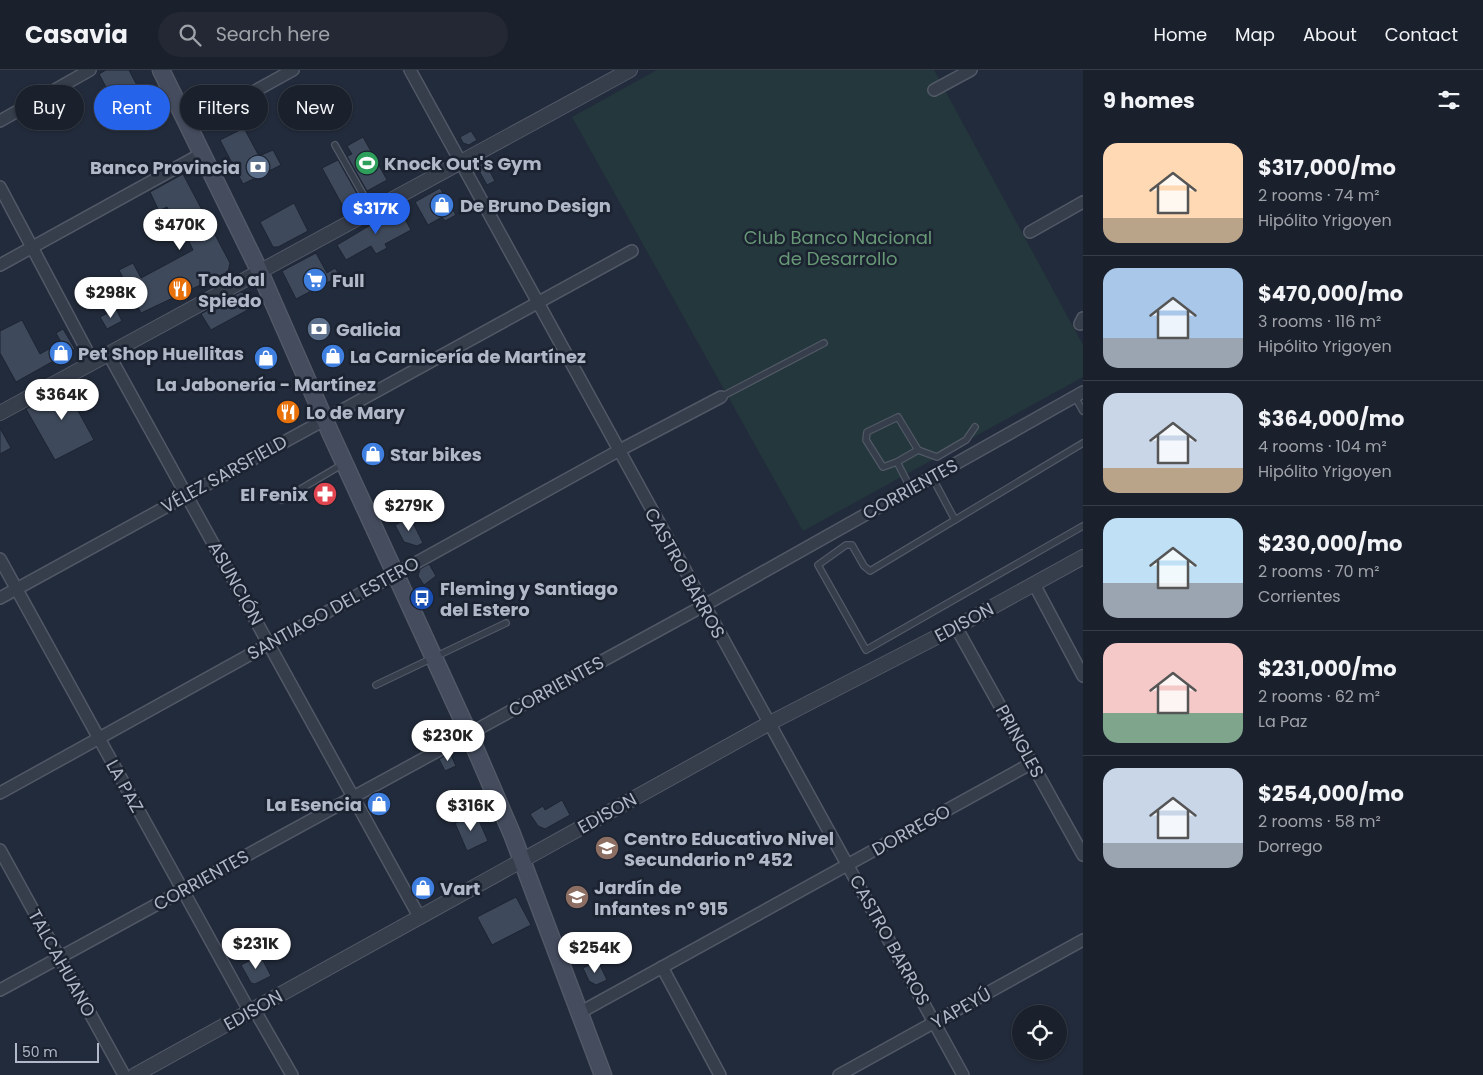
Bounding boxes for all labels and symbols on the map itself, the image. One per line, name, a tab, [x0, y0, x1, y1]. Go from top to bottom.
sports icon: Knock Out's Gym	[354, 150, 380, 176]
place label: Knock Out's Gym	[384, 151, 542, 176]
bank icon: Banco Provincia	[245, 154, 271, 180]
place label: Banco Provincia	[90, 155, 240, 180]
pin: $317K	[341, 192, 411, 235]
shop icon: De Bruno Design	[429, 192, 455, 218]
place label: De Bruno Design	[460, 193, 611, 218]
pin: $470K	[145, 208, 215, 251]
park label: Club Banco Nacional de Desarrollo	[744, 225, 932, 271]
place label: Todo al Spiedo	[198, 267, 265, 313]
supermarket icon: Full	[302, 267, 328, 293]
place label: Full	[332, 268, 365, 293]
pin: $298K	[76, 276, 146, 319]
restaurant icon: Todo al Spiedo	[167, 276, 193, 302]
bank icon: Galicia	[306, 316, 332, 342]
place label: Galicia	[336, 317, 401, 342]
shop icon: Pet Shop Huellitas	[48, 340, 74, 366]
place label: Pet Shop Huellitas	[78, 341, 244, 366]
shop icon: La Carnicería de Martínez	[320, 343, 346, 369]
place label: La Carnicería de Martínez	[350, 344, 586, 369]
shop icon: La Jabonería - Martínez	[253, 345, 279, 371]
place label: La Jabonería - Martínez	[156, 372, 376, 397]
pin: $364K	[27, 378, 97, 421]
restaurant icon: Lo de Mary	[275, 399, 301, 425]
place label: Lo de Mary	[306, 400, 405, 425]
street label: VÉLEZ SARSFIELD	[157, 429, 291, 519]
shop icon: Star bikes	[360, 441, 386, 467]
place label: Star bikes	[390, 442, 482, 467]
street label: CORRIENTES	[858, 452, 962, 526]
pharmacy icon: El Fenix	[312, 481, 338, 507]
place label: El Fenix	[240, 482, 308, 507]
pin: $279K	[374, 490, 444, 532]
street label: CASTRO BARROS	[639, 503, 731, 643]
street label: ASUNCIÓN	[203, 536, 269, 630]
street label: SANTIAGO DEL ESTERO	[243, 550, 423, 666]
place label: Fleming y Santiago del Estero	[440, 576, 618, 622]
bus stop icon: Fleming y Santiago del Estero	[409, 585, 435, 611]
street label: EDISON	[930, 596, 998, 648]
street label: CORRIENTES	[504, 649, 608, 723]
street label: PRINGLES	[990, 700, 1050, 782]
pin: $230K	[413, 720, 483, 762]
street label: LA PAZ	[100, 755, 150, 817]
street label: EDISON	[573, 787, 641, 839]
pin: $316K	[436, 790, 506, 832]
shop icon: La Esencia	[366, 791, 392, 817]
place label: La Esencia	[266, 792, 362, 817]
street label: DORREGO	[867, 798, 955, 862]
place label: Centro Educativo Nivel Secundario nº 452	[624, 826, 834, 872]
school or university icon: Centro Educativo Nivel Secundario nº 452	[594, 835, 620, 861]
street label: CORRIENTES	[149, 843, 253, 917]
street label: CASTRO BARROS	[844, 870, 936, 1010]
shop icon: Vart	[410, 875, 436, 901]
place label: Jardín de Infantes nº 915	[594, 875, 728, 921]
place label: Vart	[440, 876, 480, 901]
school or university icon: Jardín de Infantes nº 915	[564, 884, 590, 910]
street label: TALCAHUANO	[22, 905, 102, 1021]
pin: $231K	[221, 928, 291, 970]
pin: $254K	[560, 932, 630, 974]
street label: YAPEYÚ	[927, 981, 995, 1035]
street label: EDISON	[219, 984, 287, 1036]
scale bar	[15, 1040, 99, 1063]

